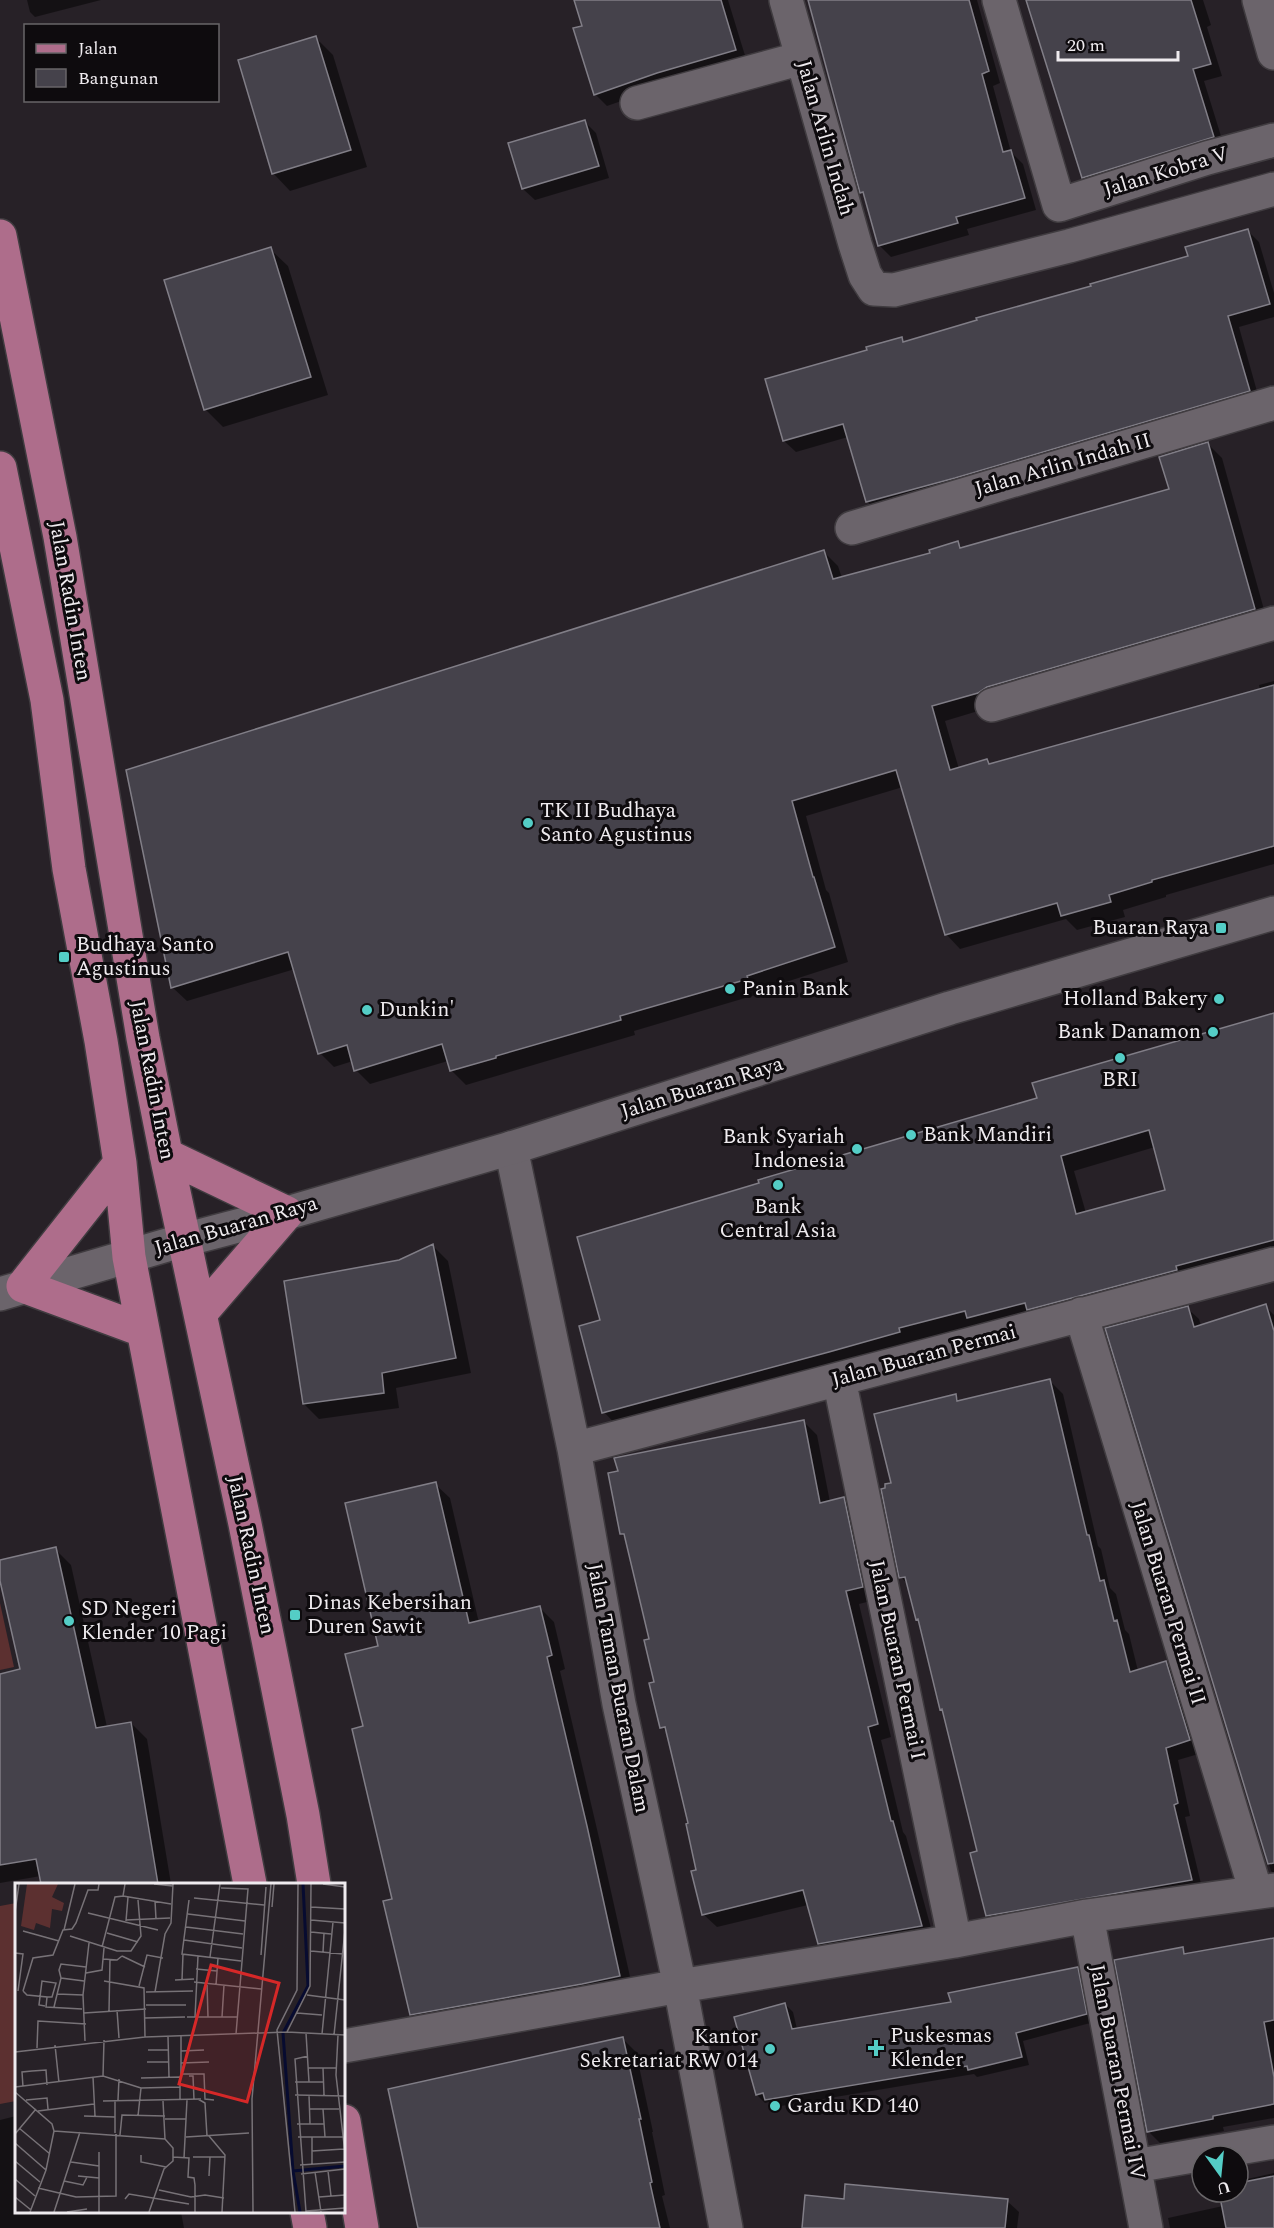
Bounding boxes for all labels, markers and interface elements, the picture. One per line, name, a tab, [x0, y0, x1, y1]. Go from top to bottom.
legend	[24, 24, 219, 102]
scale bar	[1058, 24, 1178, 62]
text: 20 m	[1067, 32, 1105, 59]
text: Jalan	[78, 35, 118, 62]
street label: Jalan Arlin Indah	[788, 56, 862, 220]
text: Bangunan	[78, 65, 159, 92]
street label: Jalan Kobra V	[1100, 138, 1232, 206]
street label: Jalan Arlin Indah II	[971, 425, 1155, 505]
street label: Jalan Radin Inten	[40, 518, 100, 684]
place label: TK II Budhaya Santo Agustinus	[540, 795, 693, 851]
marker: TK II Budhaya Santo Agustinus	[521, 816, 535, 830]
place label: Buaran Raya	[1092, 912, 1210, 944]
marker: Buaran Raya	[1214, 921, 1228, 935]
place label: Budhaya Santo Agustinus	[76, 929, 214, 985]
marker: Budhaya Santo Agustinus	[57, 950, 71, 964]
place label: Panin Bank	[742, 973, 850, 1005]
marker: Panin Bank	[723, 982, 737, 996]
place label: Holland Bakery	[1063, 983, 1208, 1015]
marker: Holland Bakery	[1212, 992, 1226, 1006]
place label: Dunkin'	[379, 994, 455, 1026]
street label: Jalan Radin Inten	[121, 997, 183, 1163]
marker: Dunkin'	[360, 1003, 374, 1017]
place label: Bank Danamon	[1057, 1016, 1201, 1048]
marker: Bank Danamon	[1206, 1025, 1220, 1039]
street label: Jalan Buaran Raya	[617, 1048, 788, 1128]
marker: BRI	[1113, 1051, 1127, 1065]
place label: BRI	[1102, 1064, 1138, 1096]
place label: Bank Mandiri	[923, 1119, 1052, 1151]
place label: Bank Syariah Indonesia	[723, 1121, 846, 1177]
marker: Bank Mandiri	[904, 1128, 918, 1142]
marker: Bank Syariah Indonesia	[850, 1142, 864, 1156]
marker: Bank Central Asia	[771, 1178, 785, 1192]
street label: Jalan Buaran Raya	[151, 1187, 322, 1265]
place label: Bank Central Asia	[720, 1191, 837, 1247]
street label: Jalan Buaran Permai	[828, 1316, 1020, 1396]
street label: Jalan Radin Inten	[219, 1472, 283, 1638]
street label: Jalan Buaran Permai II	[1122, 1497, 1214, 1709]
street label: Jalan Buaran Permai I	[860, 1557, 934, 1763]
street label: Jalan Taman Buaran Dalam	[578, 1560, 658, 1816]
place label: Dinas Kebersihan Duren Sawit	[307, 1587, 472, 1643]
place label: SD Negeri Klender 10 Pagi	[81, 1593, 227, 1649]
marker: Dinas Kebersihan Duren Sawit	[288, 1608, 302, 1622]
marker: SD Negeri Klender 10 Pagi	[62, 1614, 76, 1628]
inset map	[15, 1883, 345, 2213]
street label: Jalan Buaran Permai IV	[1080, 1961, 1154, 2183]
place label: Puskesmas Klender	[890, 2020, 992, 2076]
place label: Kantor Sekretariat RW 014	[579, 2021, 758, 2077]
marker: Puskesmas Klender	[867, 2039, 885, 2057]
marker: Kantor Sekretariat RW 014	[763, 2042, 777, 2056]
place label: Gardu KD 140	[787, 2090, 919, 2122]
marker: Gardu KD 140	[768, 2099, 782, 2113]
north arrow	[1190, 2144, 1250, 2204]
text: U	[1214, 2174, 1233, 2201]

